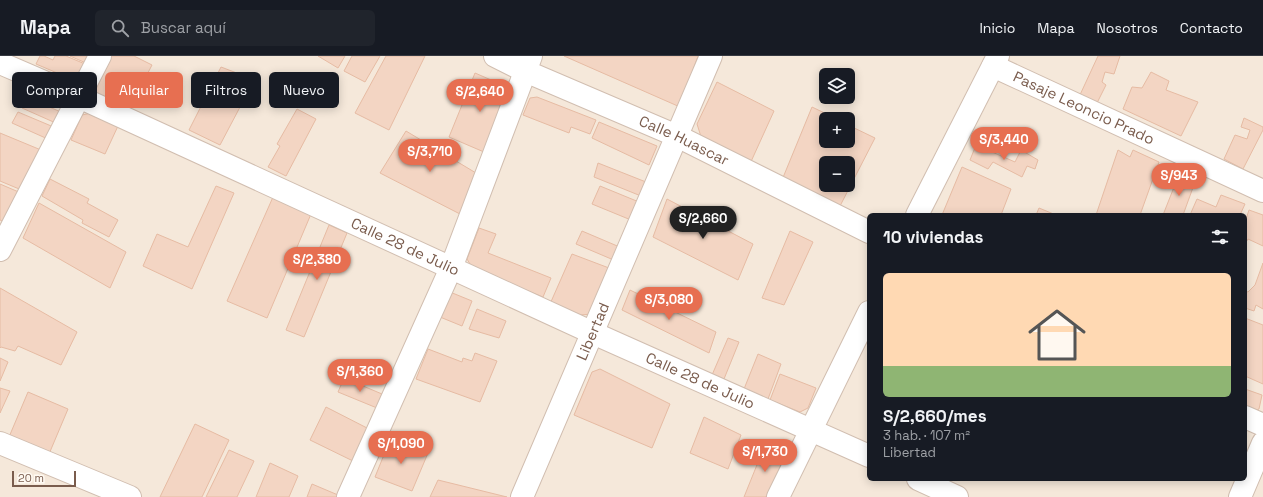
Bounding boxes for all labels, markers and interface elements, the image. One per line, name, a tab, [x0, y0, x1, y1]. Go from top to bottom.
search box	[95, 10, 375, 46]
text: Mapa	[20, 15, 71, 40]
icon: search	[109, 17, 131, 39]
text: Buscar aquí	[141, 18, 226, 37]
text: Inicio	[979, 19, 1015, 37]
text: Mapa	[1037, 19, 1075, 37]
text: Nosotros	[1097, 19, 1158, 37]
text: Contacto	[1180, 19, 1243, 37]
street label: Pasaje Leoncio Prado	[1010, 67, 1158, 148]
map controls	[819, 68, 855, 192]
button: layers	[819, 68, 855, 104]
chip: Comprar	[12, 72, 97, 108]
chip: Alquilar	[105, 72, 183, 108]
chip: Filtros	[191, 72, 261, 108]
chip: Nuevo	[269, 72, 339, 108]
pin: S/2,640	[443, 79, 517, 113]
text: S/2,640	[456, 83, 504, 100]
street label: Calle Huascar	[636, 111, 733, 170]
button: +	[819, 112, 855, 148]
pin: S/3,440	[967, 127, 1041, 161]
text: S/3,440	[979, 131, 1029, 148]
pin: S/3,710	[393, 139, 467, 173]
text: S/3,710	[407, 143, 453, 160]
button: −	[819, 156, 855, 192]
pin: S/943	[1151, 163, 1207, 197]
text: S/943	[1160, 167, 1198, 184]
pin: S/2,660	[666, 206, 740, 240]
text: S/2,660	[679, 210, 727, 227]
street label: Calle 28 de Julio	[348, 213, 463, 279]
text: 10 viviendas	[883, 226, 984, 248]
icon: filters	[1209, 226, 1231, 248]
pin: S/2,380	[280, 247, 354, 281]
text: S/2,380	[293, 251, 341, 268]
pin: S/3,080	[632, 287, 706, 321]
text: S/3,080	[644, 291, 694, 308]
icon: home	[1021, 299, 1093, 371]
street label: Libertad	[572, 300, 613, 363]
street label: Calle 28 de Julio	[643, 348, 758, 413]
pin: S/1,360	[323, 359, 397, 393]
text: S/1,360	[337, 363, 383, 380]
text: S/2,660/mes	[883, 405, 987, 427]
text: 3 hab. · 107 m²	[883, 427, 970, 444]
pin: S/1,090	[364, 431, 438, 465]
text: S/1,090	[377, 435, 425, 452]
pin: S/1,730	[728, 439, 802, 473]
text: S/1,730	[742, 443, 788, 460]
text: Libertad	[883, 444, 936, 461]
scale bar	[12, 469, 76, 488]
text: 20 m	[18, 471, 44, 485]

